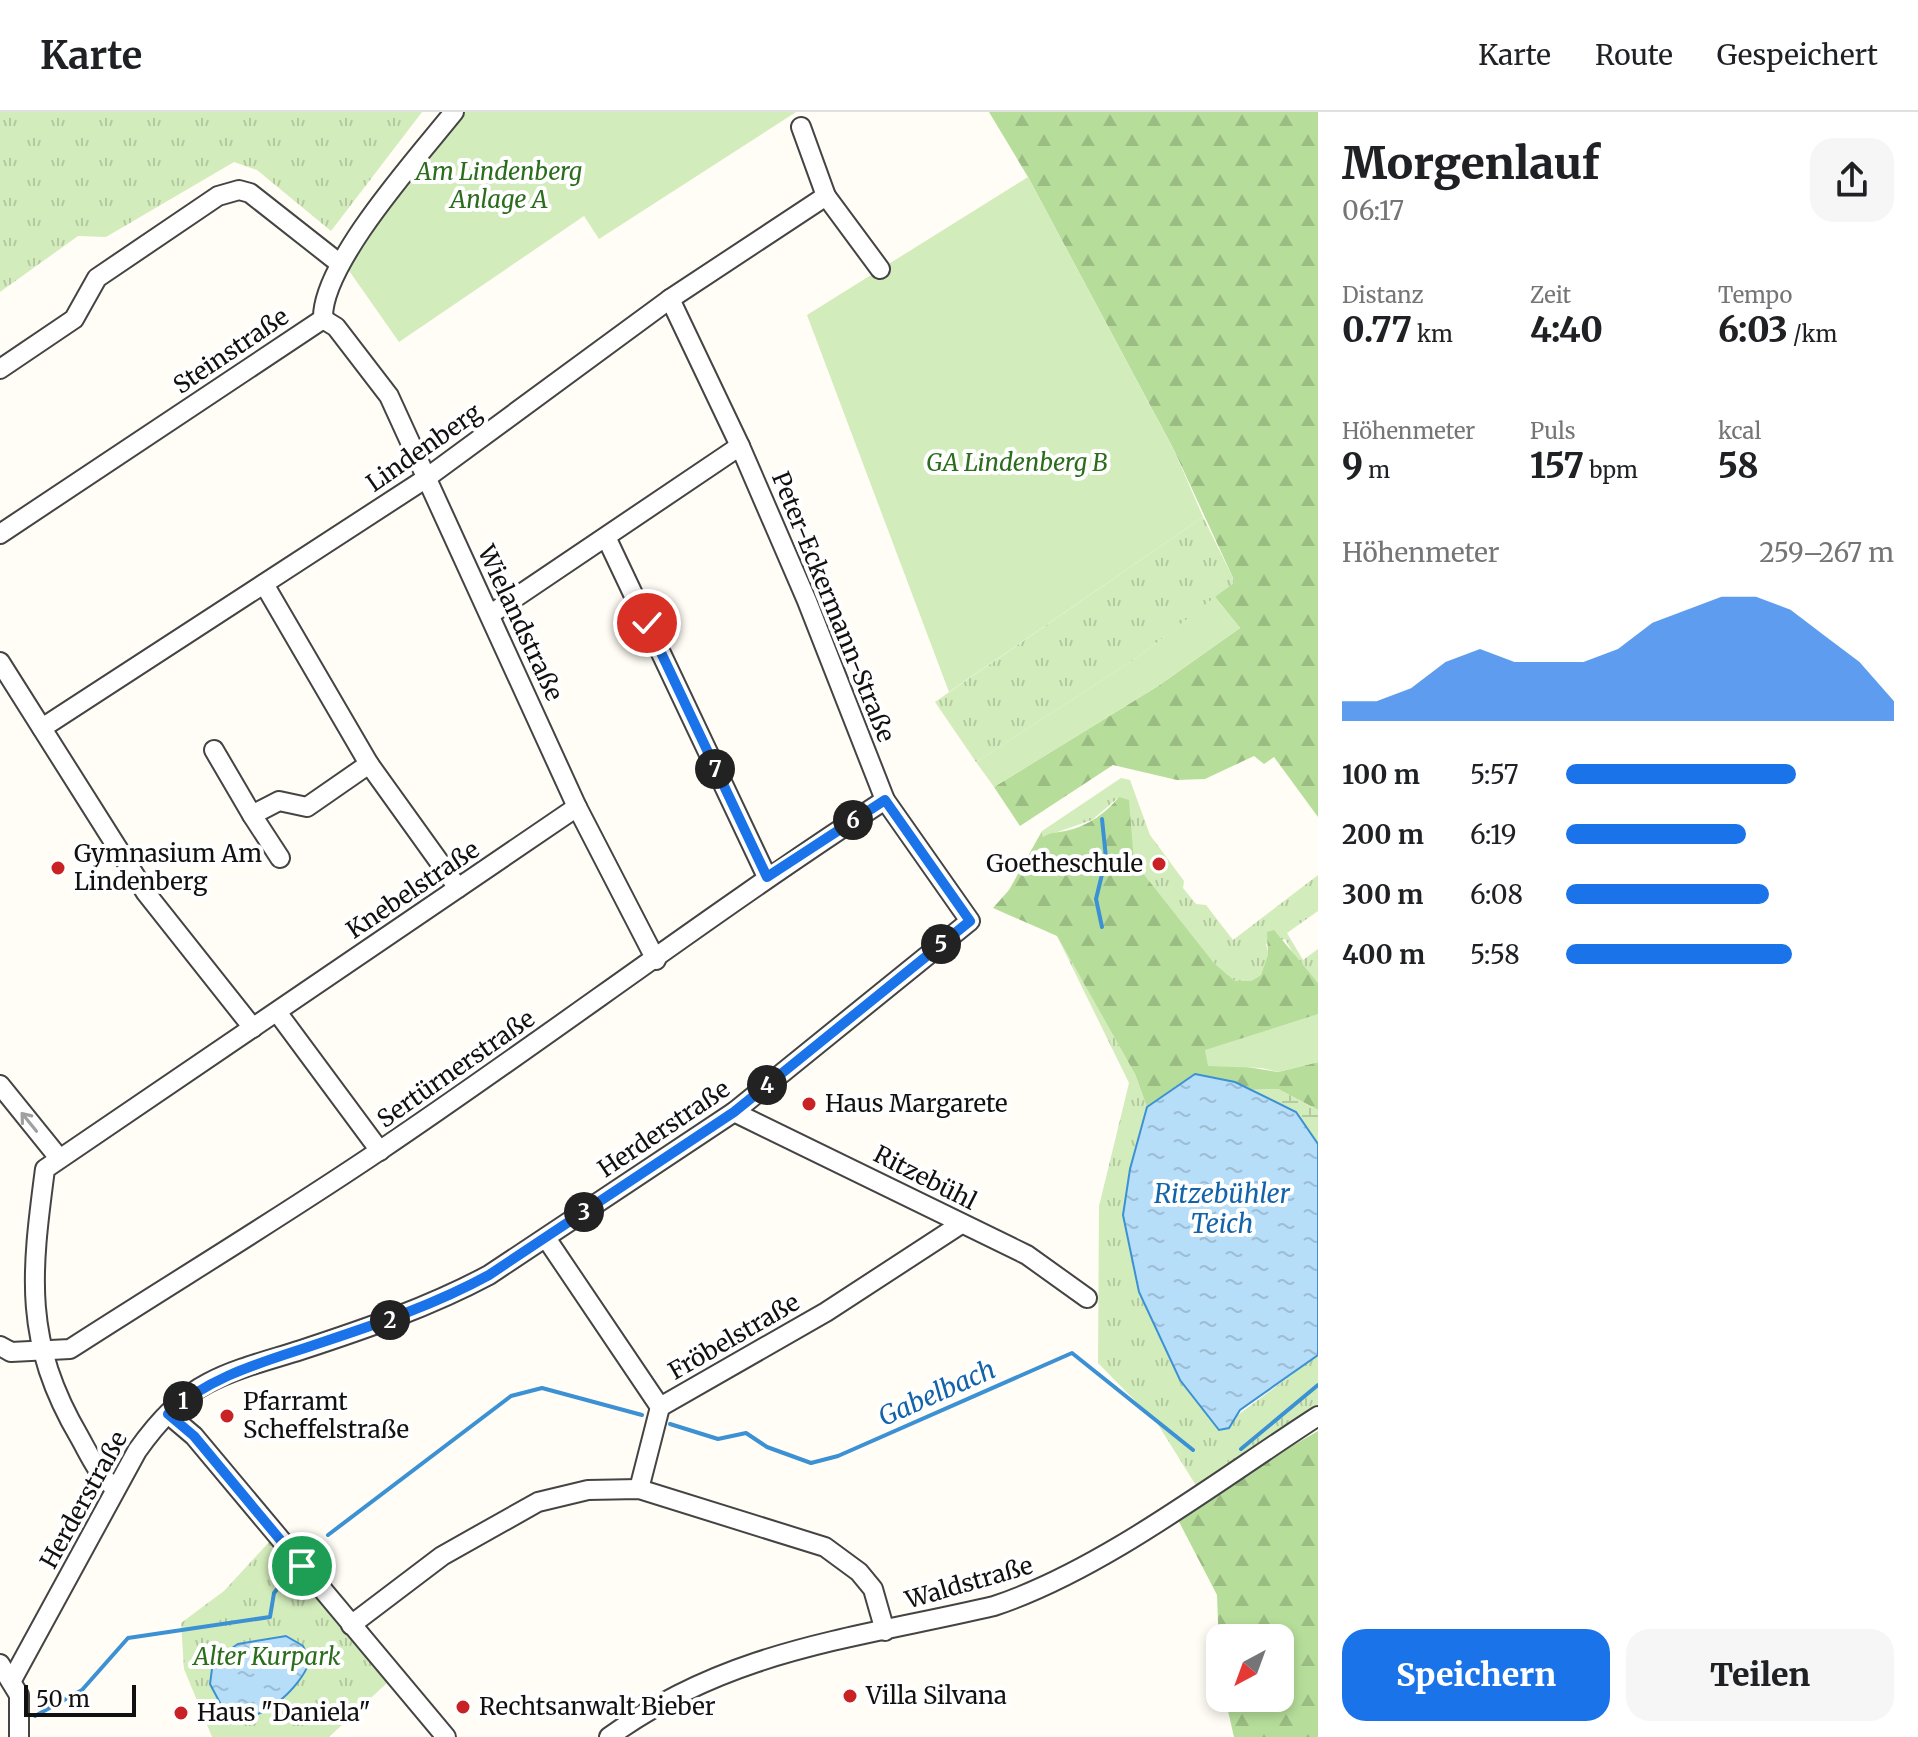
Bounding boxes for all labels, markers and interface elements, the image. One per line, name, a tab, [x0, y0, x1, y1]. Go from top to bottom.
text: Karte	[40, 32, 142, 79]
text: Karte	[1478, 37, 1551, 73]
text: Route	[1595, 37, 1673, 73]
text: Gespeichert	[1717, 37, 1878, 73]
text: Morgenlauf	[1342, 136, 1600, 191]
button: share	[1810, 138, 1894, 222]
park label: Am Lindenberg Anlage A	[414, 156, 582, 215]
text: 06:17	[1342, 194, 1404, 227]
text: Distanz	[1342, 281, 1423, 309]
text: Zeit	[1530, 281, 1571, 309]
text: Tempo	[1718, 281, 1792, 309]
street label: Steinstraße	[167, 301, 294, 400]
text: 0.77	[1342, 309, 1412, 351]
text: 4:40	[1530, 309, 1603, 351]
text: 6:03	[1718, 309, 1788, 351]
text: km	[1412, 320, 1453, 348]
text: /km	[1788, 320, 1837, 348]
street label: Lindenberg	[360, 396, 488, 499]
text: Höhenmeter	[1342, 417, 1475, 445]
text: Puls	[1530, 417, 1576, 445]
text: kcal	[1718, 417, 1761, 445]
text: 9	[1342, 445, 1363, 487]
text: 157	[1530, 445, 1584, 487]
text: 58	[1718, 445, 1759, 487]
park label: GA Lindenberg B	[926, 447, 1108, 478]
text: m	[1363, 456, 1390, 484]
text: bpm	[1584, 456, 1638, 484]
street label: Peter-Eckermann-Straße	[765, 467, 902, 747]
text: Höhenmeter	[1342, 536, 1500, 569]
text: 259–267 m	[1759, 536, 1894, 569]
street label: Wielandstraße	[470, 539, 570, 705]
pin	[613, 589, 681, 657]
icon: check	[625, 601, 669, 645]
pin: 7	[695, 749, 735, 789]
text: 7	[708, 755, 722, 783]
text: 100 m	[1342, 758, 1420, 791]
text: 5:57	[1470, 758, 1519, 791]
pin: 6	[833, 800, 873, 840]
text: 6	[846, 806, 860, 834]
text: 200 m	[1342, 818, 1424, 851]
text: 6:19	[1470, 818, 1516, 851]
street label: Knebelstraße	[340, 834, 485, 945]
place label: Gymnasium Am Lindenberg	[74, 838, 262, 897]
place label: Goetheschule	[986, 848, 1143, 879]
marker: Goetheschule	[1150, 855, 1168, 873]
marker: Gymnasium Am Lindenberg	[49, 859, 67, 877]
text: 300 m	[1342, 878, 1423, 911]
text: 6:08	[1470, 878, 1523, 911]
pin: 5	[921, 924, 961, 964]
text: 5	[935, 930, 947, 958]
text: 400 m	[1342, 938, 1425, 971]
text: 5:58	[1470, 938, 1520, 971]
street label: Sertürnerstraße	[371, 1003, 540, 1134]
pin: 4	[747, 1065, 787, 1105]
text: 4	[760, 1071, 774, 1099]
street label: Herderstraße	[592, 1073, 736, 1184]
place label: Haus Margarete	[825, 1088, 1008, 1119]
marker: Haus Margarete	[800, 1095, 818, 1113]
one-way arrow	[21, 1112, 38, 1133]
street label: Ritzebühl	[869, 1138, 982, 1217]
water label: Ritzebühler Teich	[1154, 1177, 1291, 1240]
pin: 3	[564, 1192, 604, 1232]
text: 3	[578, 1198, 590, 1226]
street label: Fröbelstraße	[663, 1287, 805, 1387]
pin: 2	[370, 1300, 410, 1340]
text: 2	[384, 1306, 396, 1334]
water label: Gabelbach	[873, 1352, 1000, 1433]
pin: 1	[163, 1381, 203, 1421]
place label: Pfarramt Scheffelstraße	[243, 1386, 409, 1445]
text: 1	[178, 1387, 188, 1415]
marker: Pfarramt Scheffelstraße	[218, 1407, 236, 1425]
street label: Herderstraße	[33, 1426, 134, 1574]
pin	[268, 1532, 336, 1600]
icon: arrive	[280, 1544, 324, 1588]
street label: Waldstraße	[901, 1550, 1036, 1616]
north arrow	[1206, 1624, 1294, 1712]
map controls	[1206, 1624, 1294, 1712]
button: Speichern	[1342, 1629, 1610, 1721]
button: Teilen	[1626, 1629, 1894, 1721]
park label: Alter Kurpark	[191, 1641, 341, 1672]
place label: Villa Silvana	[865, 1680, 1007, 1711]
scale bar	[24, 1681, 136, 1717]
text: 50 m	[36, 1685, 90, 1713]
marker: Villa Silvana	[841, 1687, 859, 1705]
place label: Rechtsanwalt Bieber	[479, 1691, 716, 1722]
place label: Haus "Daniela"	[197, 1697, 371, 1728]
marker: Rechtsanwalt Bieber	[454, 1698, 472, 1716]
marker: Haus "Daniela"	[172, 1704, 190, 1722]

